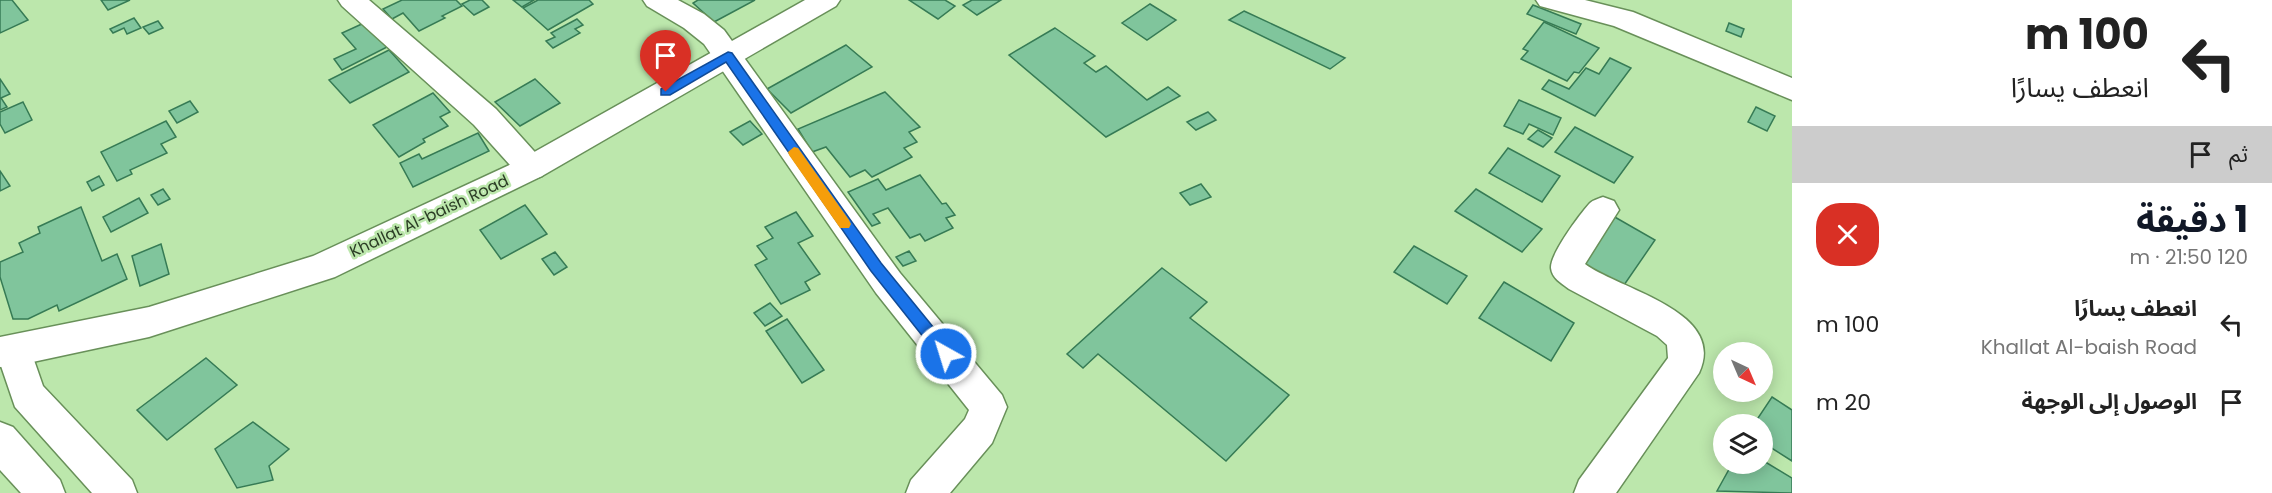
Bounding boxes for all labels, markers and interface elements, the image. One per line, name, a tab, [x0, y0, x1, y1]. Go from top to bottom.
text: 100 m	[2025, 5, 2149, 64]
icon: left	[2170, 24, 2248, 102]
pin	[640, 30, 691, 92]
icon: arrive	[649, 39, 682, 72]
text: انعطف يسارًا	[2011, 69, 2149, 106]
icon: arrive	[2184, 138, 2217, 171]
text: ثم	[2229, 139, 2248, 170]
street label: Khallat Al-baish Road	[346, 169, 512, 263]
text: 1 دقيقة	[2136, 194, 2248, 245]
button: close	[1816, 203, 1879, 266]
text: 120 m · 21:50	[2129, 243, 2248, 271]
text: انعطف يسارًا	[2074, 293, 2197, 324]
icon: left	[2215, 308, 2248, 341]
text: 100 m	[1816, 309, 1879, 340]
position arrow	[914, 322, 978, 386]
text: Khallat Al-baish Road	[1981, 333, 2197, 361]
north arrow	[1713, 342, 1773, 402]
map controls	[1713, 342, 1773, 474]
text: الوصول إلى الوجهة	[2022, 386, 2197, 417]
icon: arrive	[2215, 386, 2248, 419]
text: 20 m	[1816, 387, 1871, 418]
button: layers	[1713, 414, 1773, 474]

